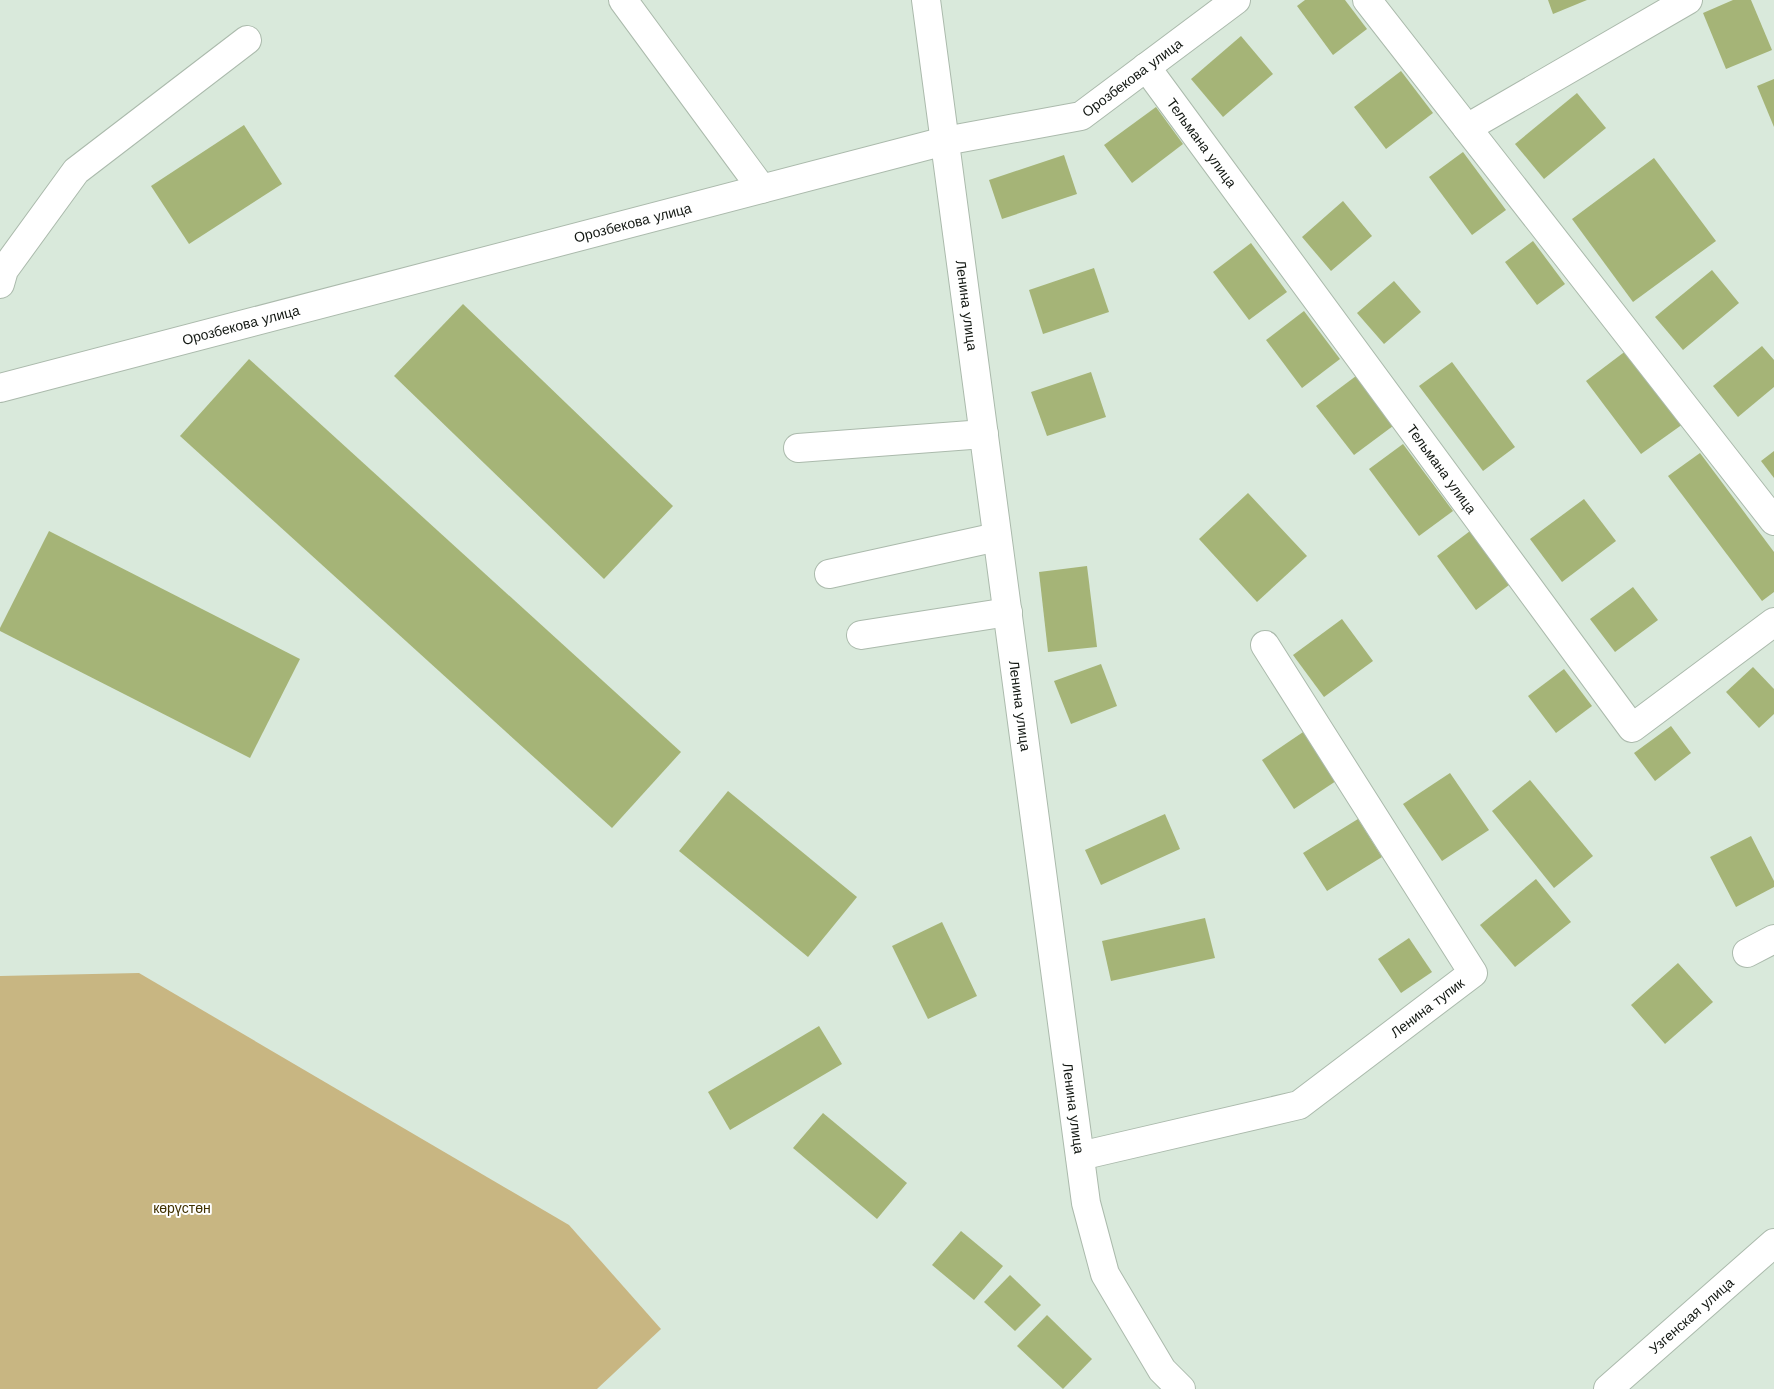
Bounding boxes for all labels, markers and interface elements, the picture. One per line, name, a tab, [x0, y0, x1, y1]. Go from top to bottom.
street label: Орозбекова улица	[1079, 35, 1186, 120]
street label: Тельмана улица	[1164, 95, 1240, 191]
street label: Орозбекова улица	[572, 200, 693, 246]
street label: Ленина улица	[953, 259, 981, 352]
street label: Орозбекова улица	[180, 302, 302, 348]
street label: Тельмана улица	[1404, 421, 1480, 517]
street label: Ленина улица	[1006, 659, 1034, 752]
street label: Ленина тупик	[1387, 974, 1468, 1041]
street label: Ленина улица	[1059, 1062, 1087, 1155]
park label: көрүстөн	[153, 1200, 211, 1216]
street label: Узгенская улица	[1646, 1274, 1737, 1357]

